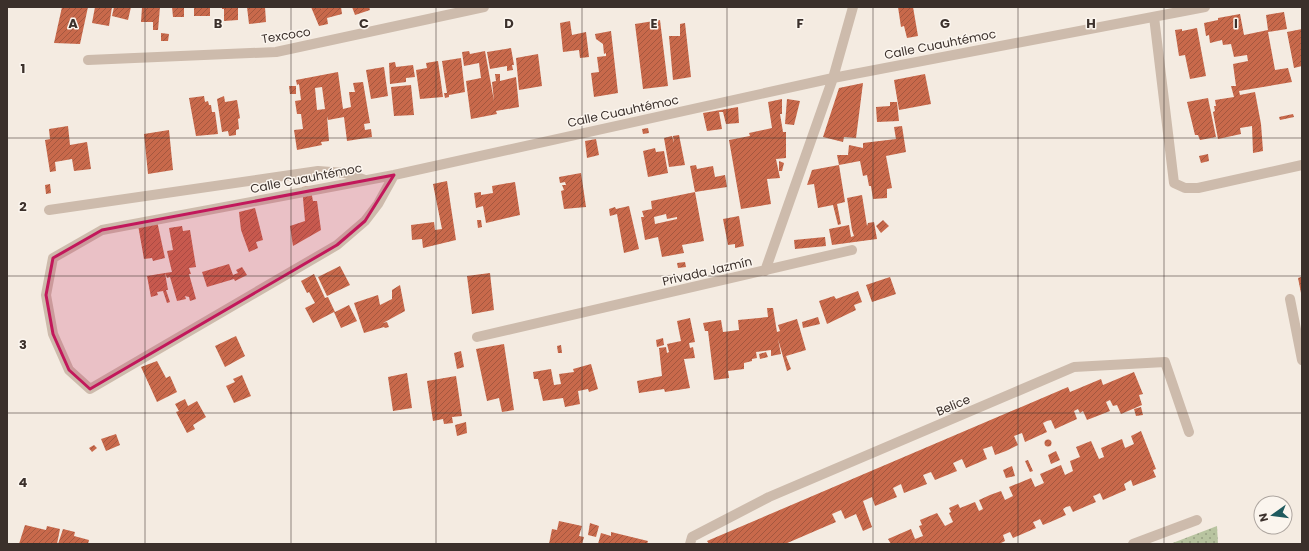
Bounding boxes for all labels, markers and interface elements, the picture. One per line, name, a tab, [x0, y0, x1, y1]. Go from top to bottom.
text: A	[68, 14, 78, 33]
text: B	[214, 14, 223, 33]
text: C	[359, 14, 369, 33]
text: D	[504, 14, 514, 33]
text: E	[650, 14, 658, 33]
text: F	[796, 14, 804, 33]
text: G	[940, 14, 950, 33]
text: H	[1086, 14, 1096, 33]
text: I	[1234, 14, 1238, 33]
street label: Texcoco	[260, 23, 312, 47]
street label: Calle Cuauhtémoc	[883, 25, 997, 63]
text: 1	[21, 59, 25, 78]
street label: Calle Cuauhtémoc	[566, 91, 680, 131]
street label: Calle Cuauhtémoc	[249, 159, 363, 197]
text: 2	[19, 197, 27, 216]
street label: Privada Jazmín	[660, 252, 754, 290]
text: 3	[19, 335, 27, 354]
street label: Belice	[933, 390, 973, 420]
text: 4	[19, 473, 28, 492]
north arrow	[1253, 495, 1293, 535]
text: N	[1255, 511, 1272, 523]

